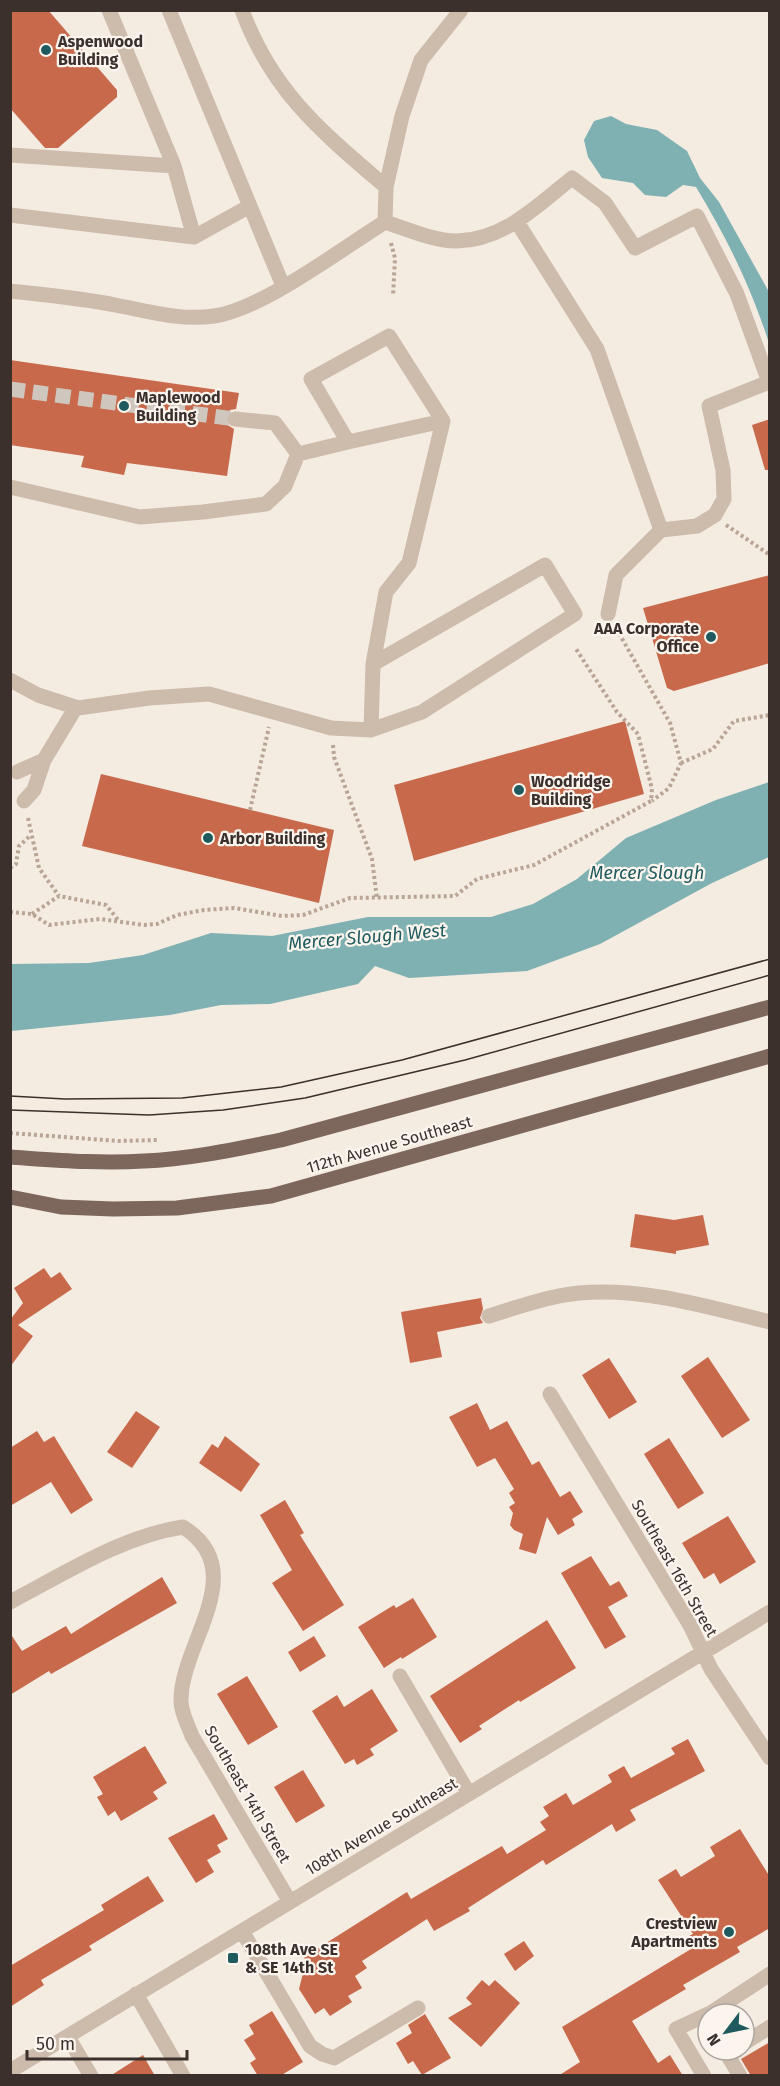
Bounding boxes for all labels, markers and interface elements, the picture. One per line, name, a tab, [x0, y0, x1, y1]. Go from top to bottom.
place label: Aspenwood Building	[57, 32, 143, 69]
marker: Aspenwood Building	[39, 43, 53, 57]
place label: Maplewood Building	[136, 388, 221, 425]
marker: Maplewood Building	[117, 399, 131, 413]
place label: AAA Corporate Office	[593, 619, 699, 656]
marker: AAA Corporate Office	[704, 630, 718, 644]
place label: Woodridge Building	[531, 772, 611, 809]
marker: Woodridge Building	[512, 783, 526, 797]
place label: Arbor Building	[219, 829, 326, 848]
marker: Arbor Building	[201, 831, 215, 845]
water label: Mercer Slough	[590, 862, 704, 884]
water label: Mercer Slough West	[287, 919, 447, 955]
street label: 112th Avenue Southeast	[304, 1112, 474, 1177]
street label: Southeast 16th Street	[627, 1496, 722, 1640]
street label: Southeast 14th Street	[200, 1722, 295, 1866]
street label: 108th Avenue Southeast	[302, 1773, 461, 1879]
place label: Crestview Apartments	[630, 1914, 717, 1951]
marker: Crestview Apartments	[722, 1925, 736, 1939]
place label: 108th Ave SE & SE 14th St	[245, 1940, 338, 1977]
marker: 108th Ave SE & SE 14th St	[226, 1951, 240, 1965]
north arrow	[696, 2002, 756, 2062]
scale bar	[27, 2023, 188, 2061]
text: N	[703, 2030, 725, 2049]
text: 50 m	[36, 2033, 75, 2055]

